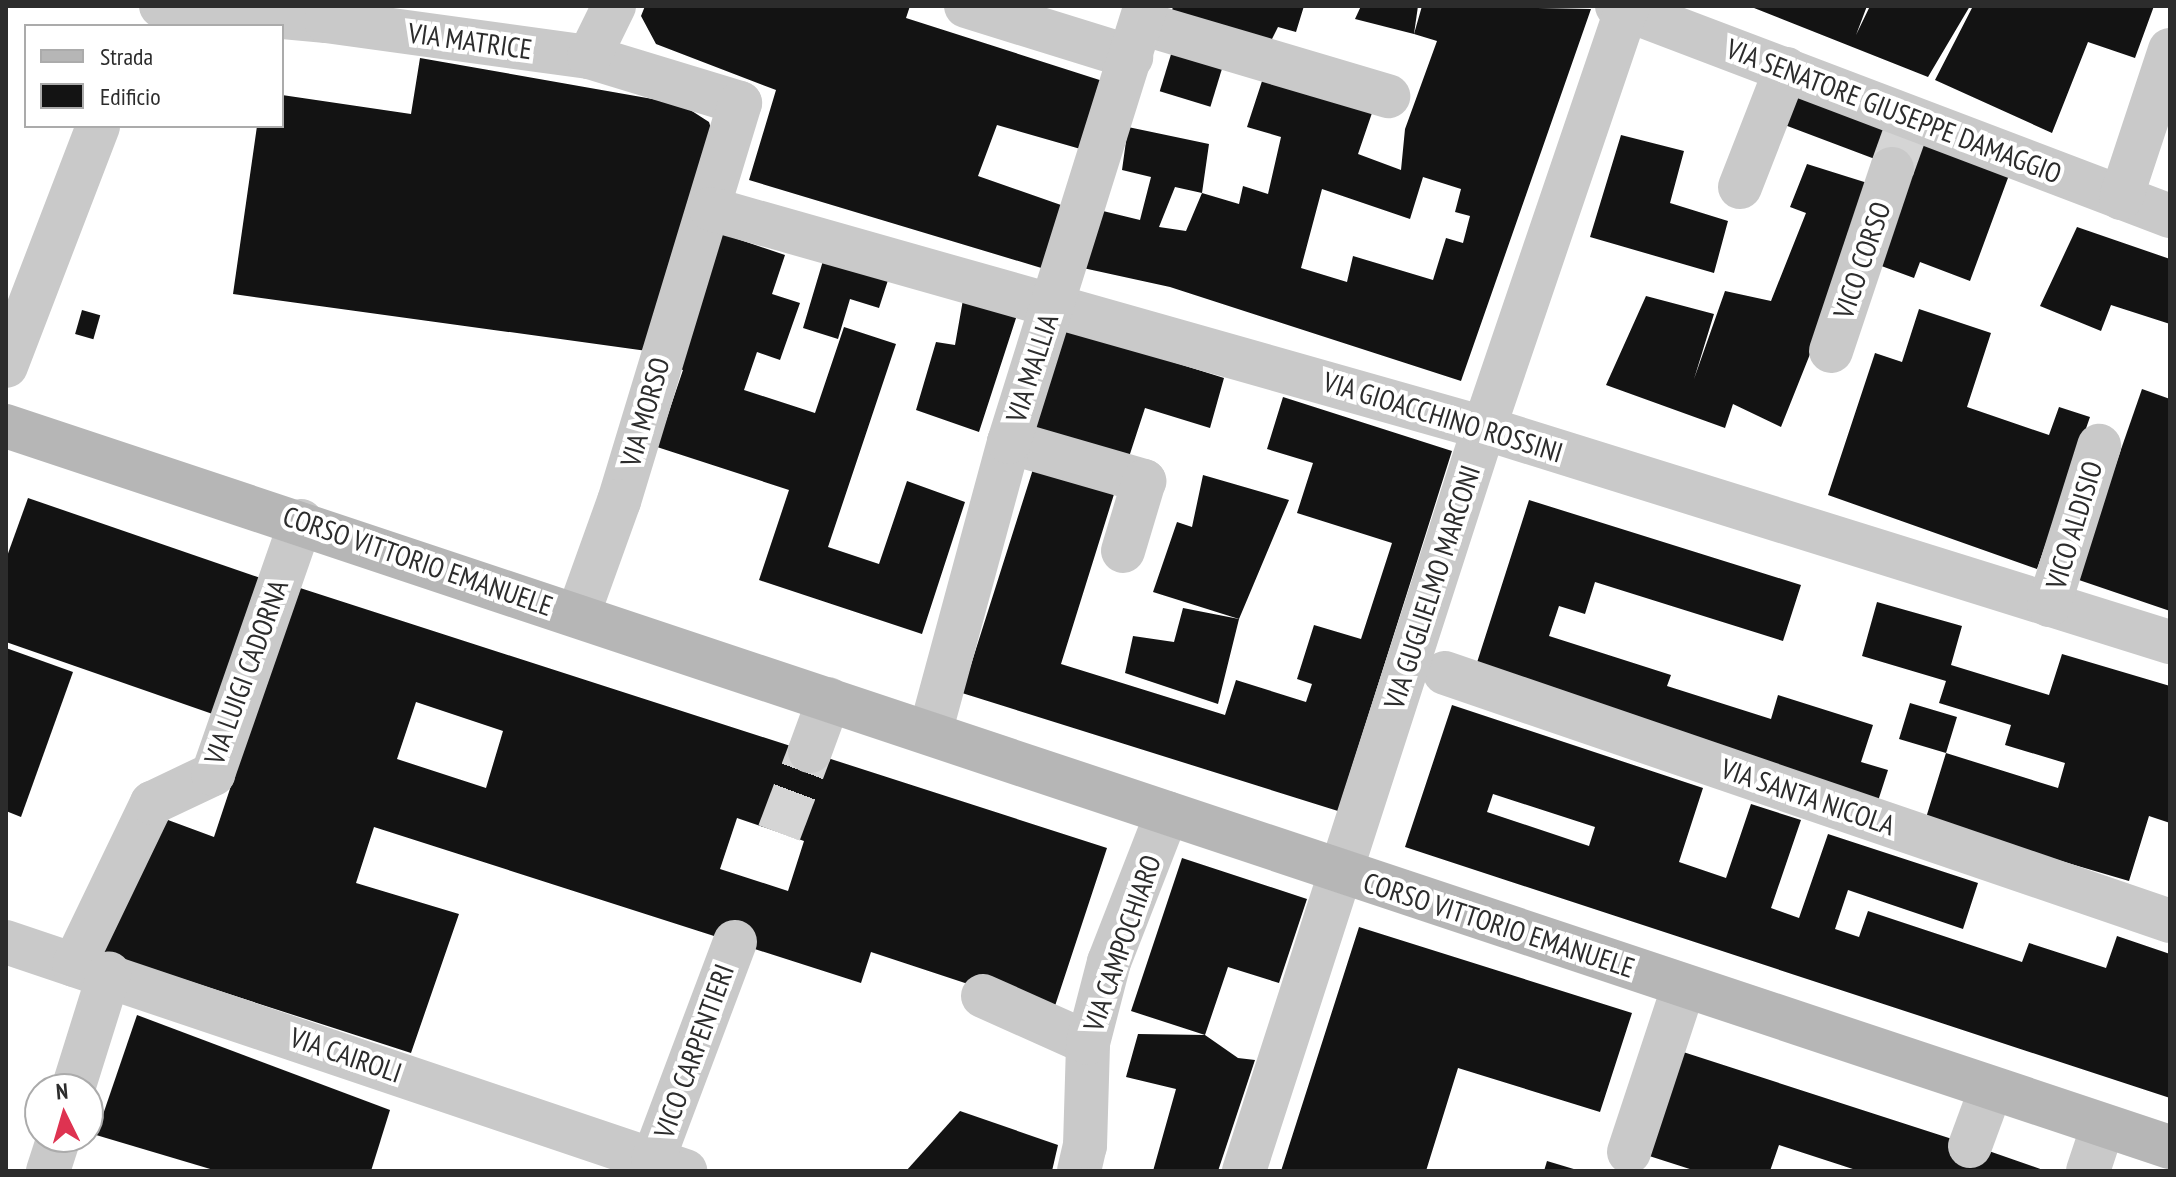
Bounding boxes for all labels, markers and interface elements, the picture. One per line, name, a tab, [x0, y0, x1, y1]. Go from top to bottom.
street label: VIA MATRICE	[406, 16, 534, 66]
legend	[24, 24, 284, 128]
street label: VIA SENATORE GIUSEPPE DAMAGGIO	[1721, 31, 2067, 191]
text: Strada	[100, 41, 153, 72]
text: Edificio	[100, 81, 161, 112]
street label: VICO CORSO	[1826, 197, 1898, 323]
street label: VIA MALLIA	[999, 309, 1065, 427]
street label: VIA MORSO	[613, 353, 677, 471]
street label: VIA GIOACCHINO ROSSINI	[1319, 364, 1567, 470]
street label: VICO ALDISIO	[2038, 457, 2110, 593]
street label: VIA GUGLIELMO MARCONI	[1377, 461, 1487, 713]
street label: CORSO VITTORIO EMANUELE	[279, 499, 557, 623]
street label: VIA LUIGI CADORNA	[197, 575, 295, 769]
street label: VIA SANTA NICOLA	[1716, 751, 1900, 843]
street label: VIA CAMPOCHIARO	[1076, 850, 1168, 1036]
street label: CORSO VITTORIO EMANUELE	[1359, 865, 1639, 985]
street label: VICO CARPENTIERI	[647, 959, 741, 1143]
street label: VIA CAIROLI	[285, 1020, 407, 1090]
north arrow	[24, 1073, 104, 1153]
text: N	[55, 1077, 69, 1106]

